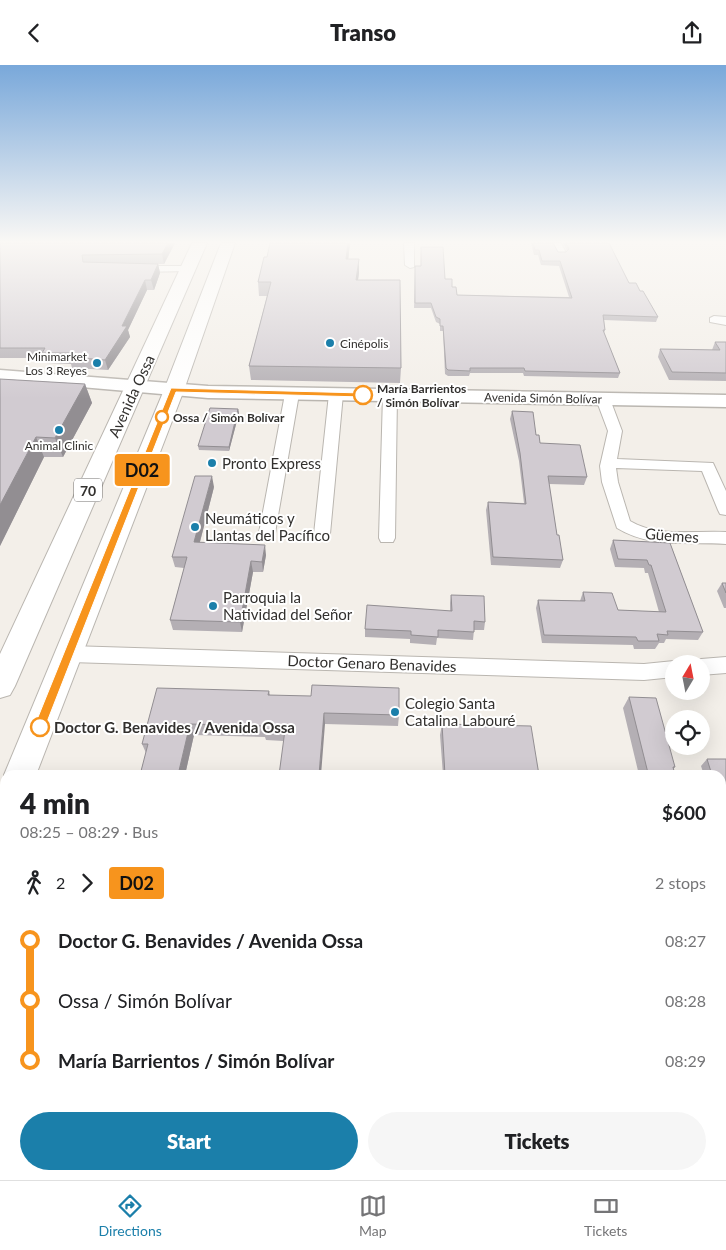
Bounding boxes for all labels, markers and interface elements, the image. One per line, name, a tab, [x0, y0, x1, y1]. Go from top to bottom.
icon: back	[20, 19, 48, 47]
text: Transo	[330, 19, 396, 46]
icon: share	[678, 19, 706, 47]
place label: Cinépolis	[340, 336, 388, 351]
marker: Cinépolis	[324, 337, 336, 349]
place label: Minimarket Los 3 Reyes	[25, 349, 88, 378]
street label: Avenida Ossa	[104, 352, 158, 440]
marker: Minimarket Los 3 Reyes	[91, 357, 103, 369]
place label: María Barrientos / Simón Bolívar	[377, 381, 466, 410]
marker: María Barrientos / Simón Bolívar	[353, 385, 373, 405]
street label: Avenida Simón Bolívar	[484, 389, 603, 407]
marker: Ossa / Simón Bolívar	[155, 410, 169, 424]
place label: Ossa / Simón Bolívar	[173, 410, 285, 425]
marker: Animal Clinic	[53, 424, 65, 436]
place label: Animal Clinic	[25, 438, 93, 453]
line badge: D02	[113, 454, 171, 486]
place label: Pronto Express	[222, 454, 321, 472]
marker: Pronto Express	[206, 457, 218, 469]
text: D02	[125, 459, 159, 481]
road number: 70	[74, 479, 102, 501]
place label: Neumáticos y Llantas del Pacífico	[205, 509, 330, 544]
marker: Neumáticos y Llantas del Pacífico	[189, 521, 201, 533]
street label: Güemes	[645, 524, 699, 546]
place label: Parroquia la Natividad del Señor	[223, 588, 353, 623]
marker: Parroquia la Natividad del Señor	[207, 600, 219, 612]
street label: Doctor Genaro Benavides	[287, 651, 457, 675]
north arrow	[665, 655, 710, 700]
map controls	[665, 655, 710, 755]
place label: Colegio Santa Catalina Labouré	[405, 694, 516, 729]
marker: Colegio Santa Catalina Labouré	[389, 706, 401, 718]
button: locate	[665, 710, 710, 755]
marker: Doctor G. Benavides / Avenida Ossa	[30, 717, 50, 737]
place label: Doctor G. Benavides / Avenida Ossa	[54, 718, 295, 736]
text: 4 min	[20, 786, 90, 820]
text: $600	[662, 801, 706, 824]
text: 08:25 – 08:29 · Bus	[20, 822, 158, 841]
icon: walk	[20, 869, 48, 897]
icon: forward	[73, 869, 101, 897]
text: D02	[119, 872, 154, 894]
text: 2	[56, 873, 65, 892]
text: 2 stops	[655, 873, 706, 892]
text: Doctor G. Benavides / Avenida Ossa	[58, 929, 363, 952]
text: 08:27	[665, 931, 706, 950]
text: Ossa / Simón Bolívar	[58, 989, 232, 1012]
text: 08:28	[665, 991, 706, 1010]
text: María Barrientos / Simón Bolívar	[58, 1049, 334, 1072]
text: 08:29	[665, 1051, 706, 1070]
button: Start	[20, 1112, 358, 1170]
button: Tickets	[368, 1112, 706, 1170]
tab: Directions	[99, 1192, 162, 1239]
tab: Map	[359, 1192, 387, 1239]
tab: Tickets	[584, 1192, 627, 1239]

